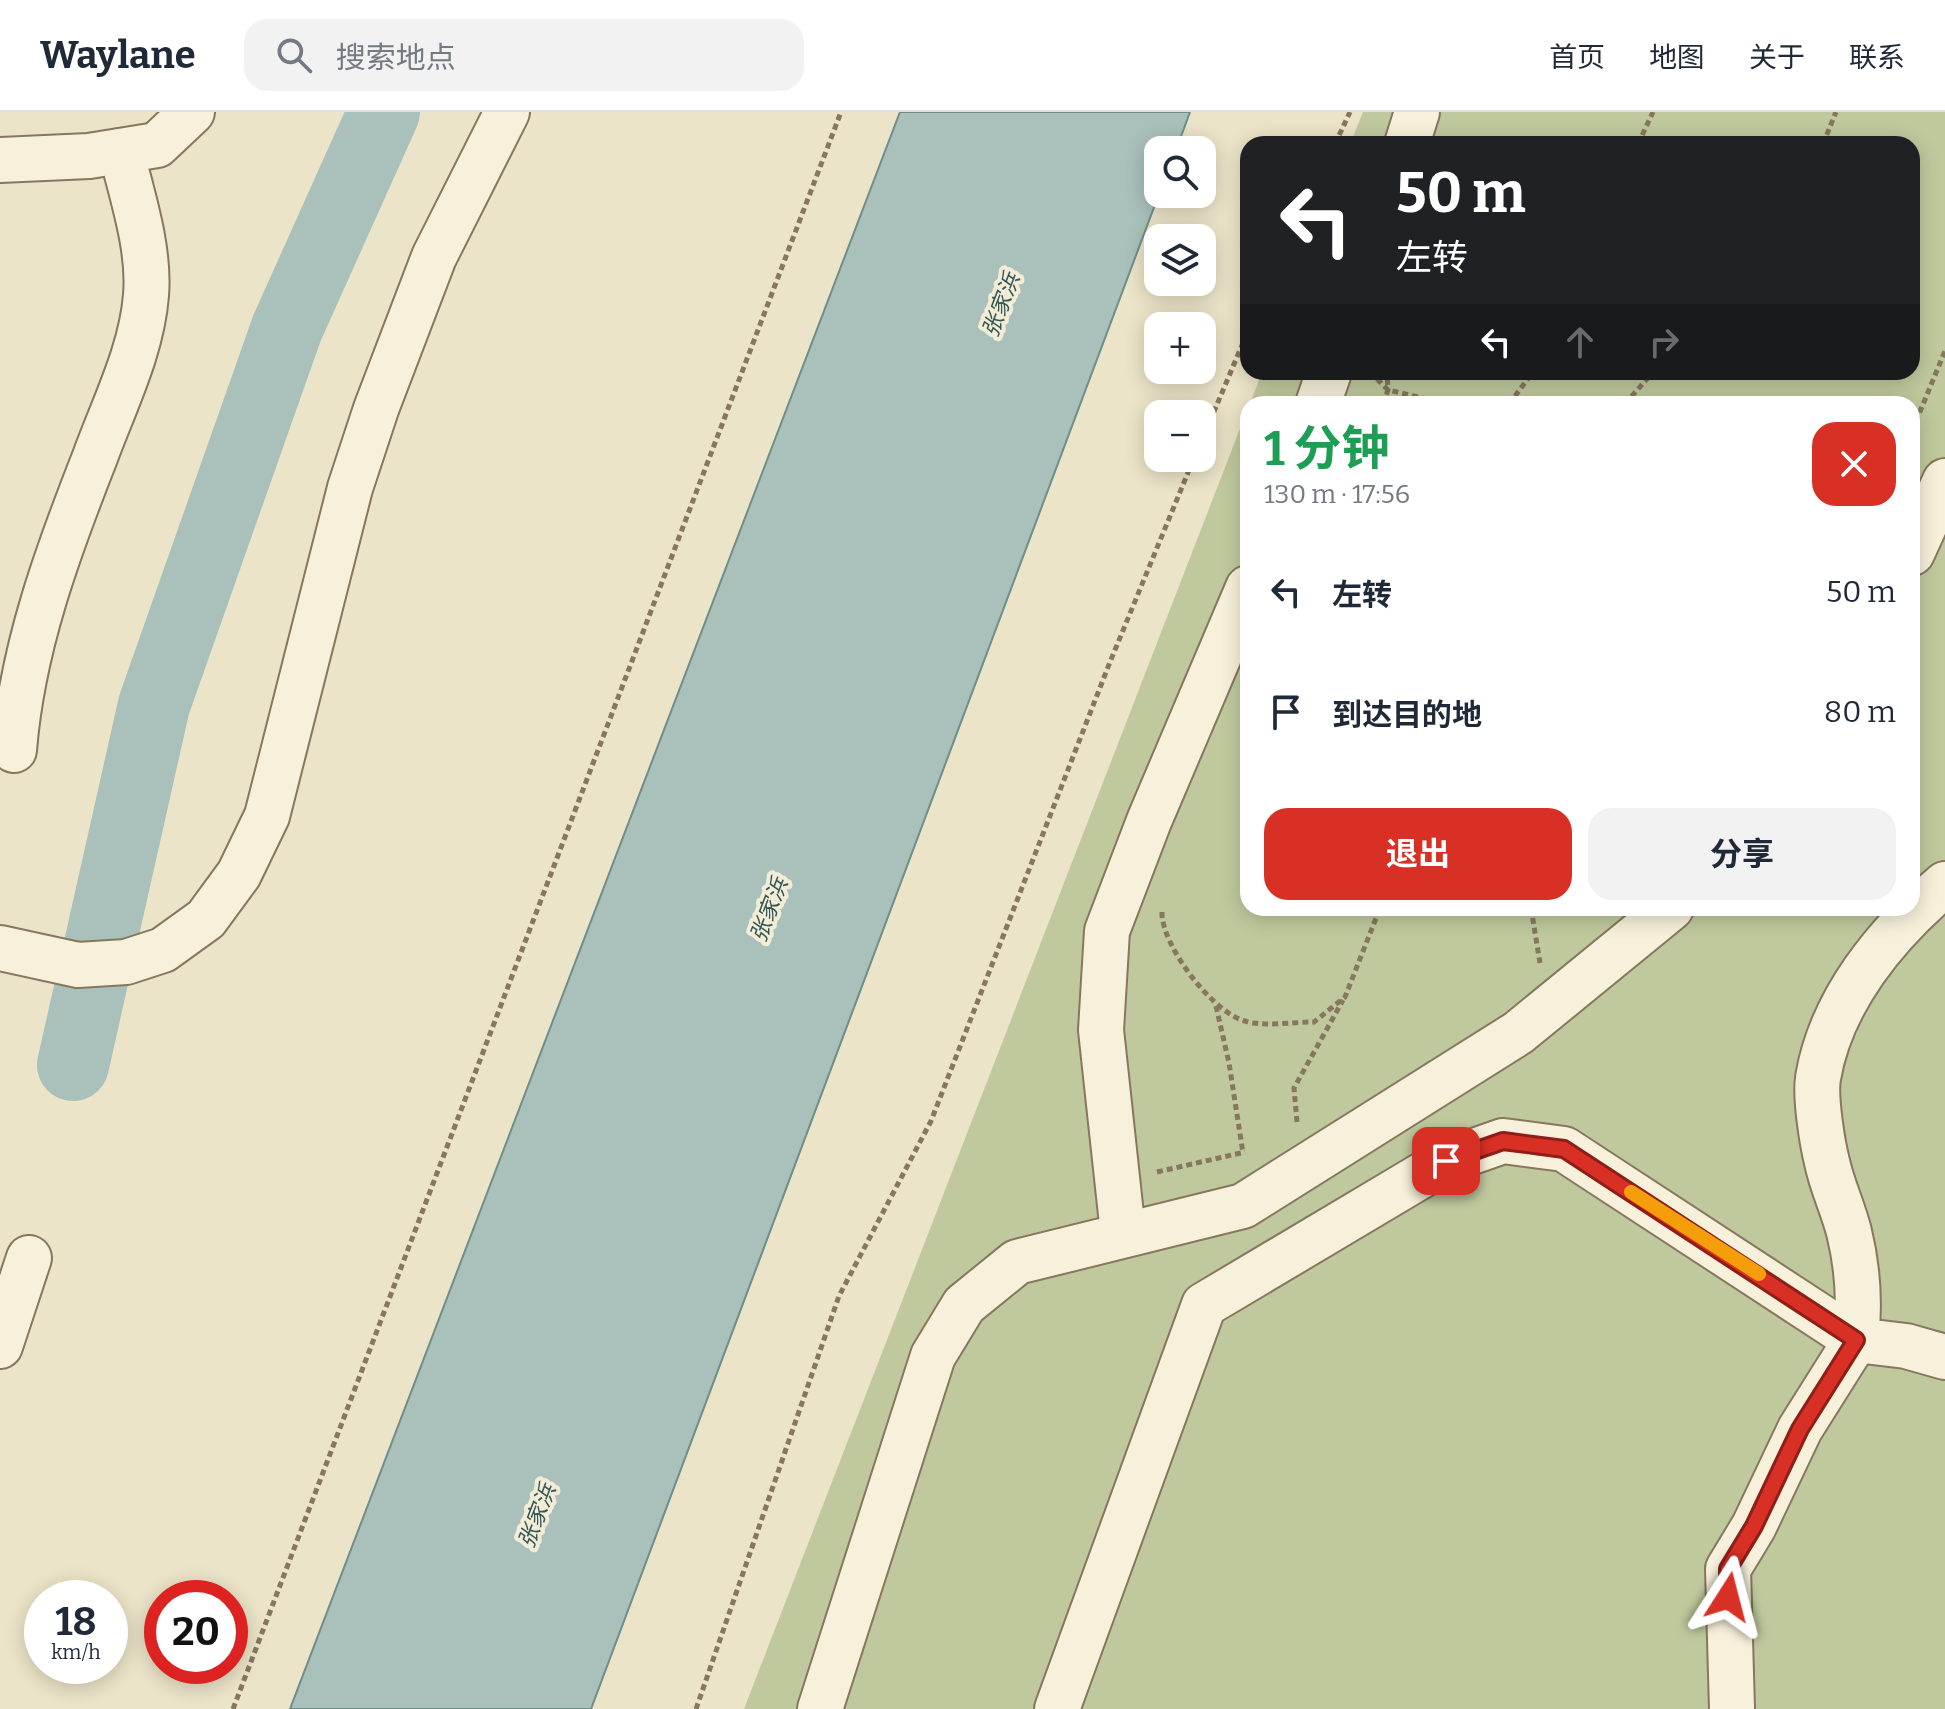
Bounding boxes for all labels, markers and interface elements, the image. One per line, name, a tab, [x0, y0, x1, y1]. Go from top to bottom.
search box	[244, 19, 804, 91]
text: Waylane	[40, 32, 196, 78]
icon: search	[272, 33, 316, 77]
text: 搜索地点	[336, 40, 456, 76]
text: 首页	[1549, 41, 1605, 74]
text: 地图	[1649, 41, 1705, 74]
text: 关于	[1749, 41, 1805, 74]
text: 联系	[1849, 41, 1905, 74]
map controls	[1144, 136, 1216, 472]
button: search	[1144, 136, 1216, 208]
text: 50 m	[1396, 160, 1526, 227]
icon: left	[1264, 168, 1368, 272]
button: layers	[1144, 224, 1216, 296]
text: 左转	[1396, 236, 1468, 280]
water label: 张家浜	[977, 267, 1026, 341]
button: +	[1144, 312, 1216, 384]
icon: left	[1474, 320, 1518, 364]
icon: ahead	[1558, 320, 1602, 364]
icon: right	[1642, 320, 1686, 364]
button: −	[1144, 400, 1216, 472]
text: 1 分钟	[1264, 420, 1389, 478]
button: close	[1812, 422, 1896, 506]
text: 130 m · 17:56	[1264, 479, 1410, 510]
icon: left	[1264, 570, 1308, 614]
text: 50 m	[1826, 574, 1896, 610]
text: 左转	[1332, 577, 1392, 613]
icon: arrive	[1264, 690, 1308, 734]
text: 80 m	[1824, 694, 1896, 730]
text: 到达目的地	[1332, 697, 1482, 733]
button: 退出	[1264, 808, 1572, 900]
button: 分享	[1588, 808, 1896, 900]
water label: 张家浜	[745, 872, 794, 946]
pin	[1412, 1127, 1480, 1195]
icon: arrive	[1424, 1139, 1468, 1183]
water label: 张家浜	[513, 1478, 562, 1552]
position arrow	[1686, 1555, 1770, 1639]
speed limit sign: 20	[144, 1580, 248, 1684]
text: 18	[55, 1598, 97, 1646]
text: km/h	[51, 1640, 101, 1664]

